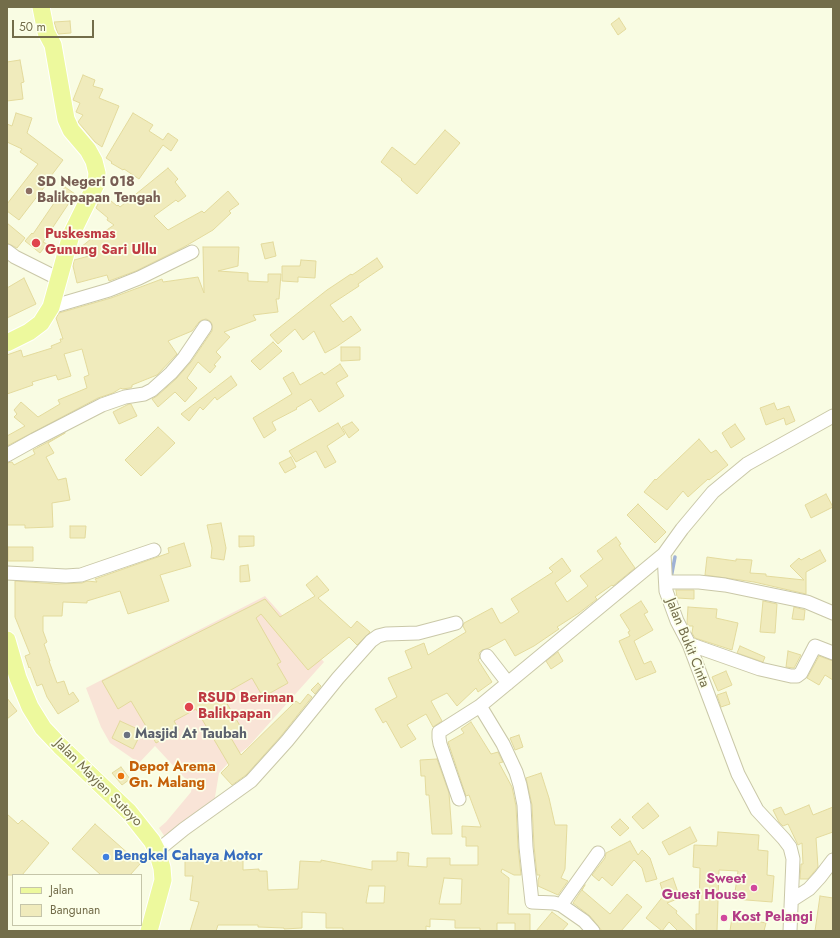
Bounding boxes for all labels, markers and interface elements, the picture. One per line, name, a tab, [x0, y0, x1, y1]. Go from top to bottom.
scale bar	[14, 12, 96, 38]
text: 50 m	[19, 18, 46, 36]
place label: SD Negeri 018 Balikpapan Tengah	[37, 175, 161, 208]
marker: SD Negeri 018 Balikpapan Tengah	[24, 186, 34, 196]
place label: Puskesmas Gunung Sari Ullu	[45, 227, 157, 260]
marker: Puskesmas Gunung Sari Ullu	[30, 237, 42, 249]
street label: Jalan Bukit Cinta	[661, 596, 713, 690]
place label: RSUD Beriman Balikpapan	[198, 691, 294, 724]
marker: RSUD Beriman Balikpapan	[183, 701, 195, 713]
place label: Masjid At Taubah	[135, 727, 247, 743]
marker: Masjid At Taubah	[122, 730, 132, 740]
street label: Jalan Mayjen Sutoyo	[51, 736, 145, 830]
place label: Depot Arema Gn. Malang	[129, 760, 216, 792]
marker: Depot Arema Gn. Malang	[116, 771, 126, 781]
place label: Bengkel Cahaya Motor	[114, 849, 263, 865]
marker: Bengkel Cahaya Motor	[101, 852, 111, 862]
place label: Sweet Guest House	[662, 872, 746, 904]
legend	[12, 874, 142, 926]
text: Jalan	[50, 881, 73, 899]
marker: Sweet Guest House	[749, 883, 759, 893]
text: Bangunan	[50, 901, 100, 919]
place label: Kost Pelangi	[732, 910, 813, 926]
marker: Kost Pelangi	[719, 913, 729, 923]

